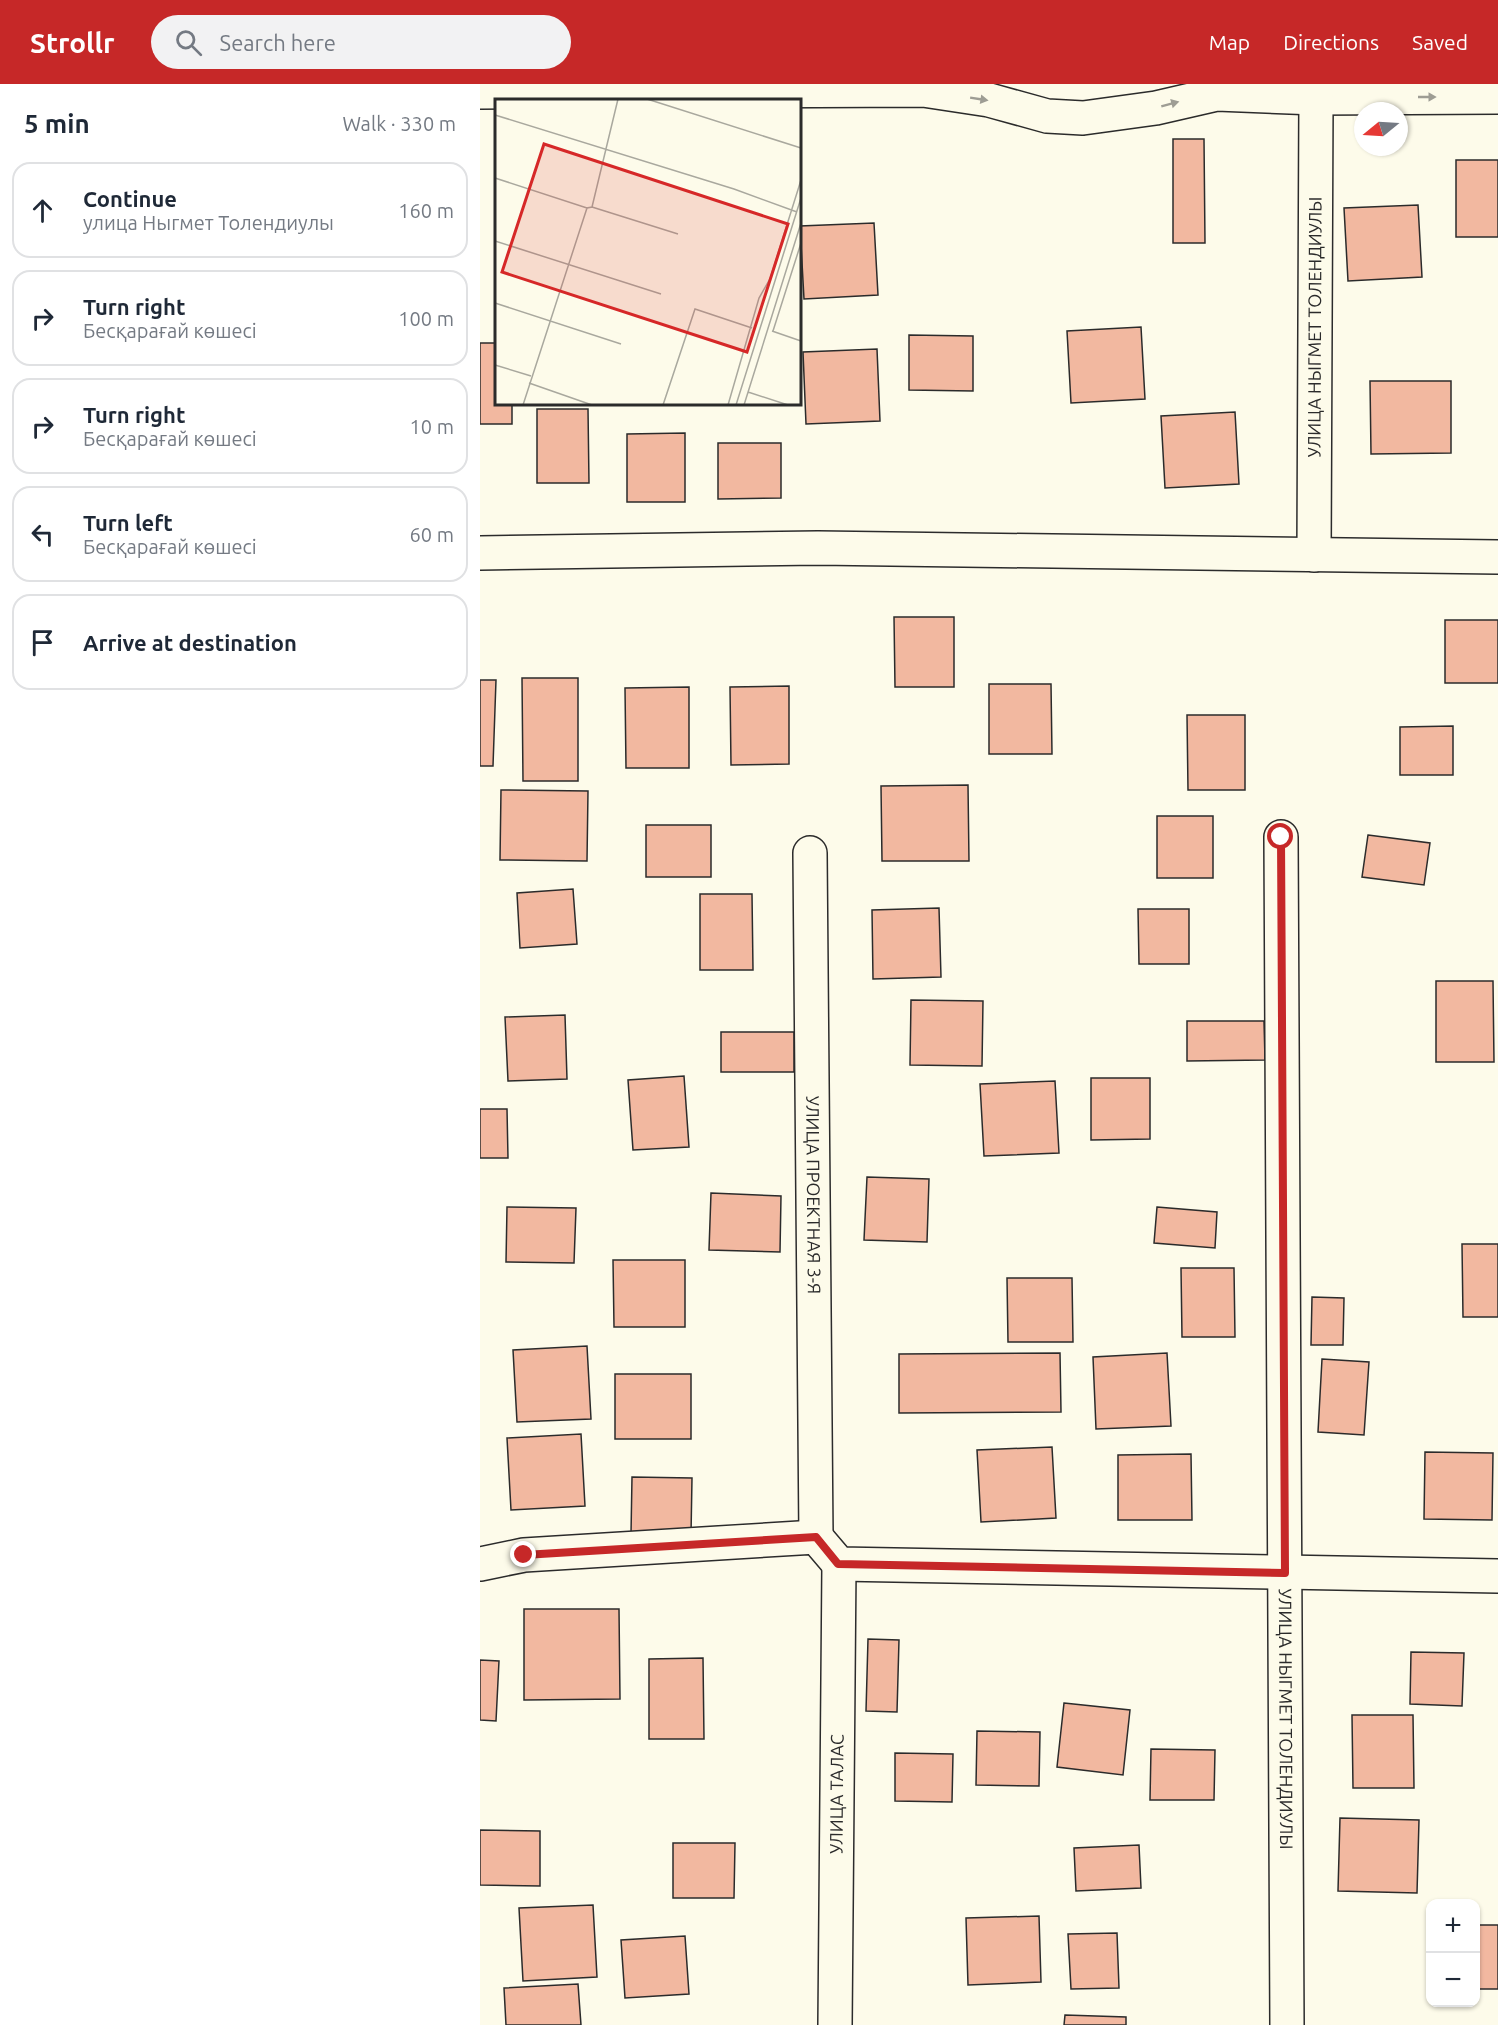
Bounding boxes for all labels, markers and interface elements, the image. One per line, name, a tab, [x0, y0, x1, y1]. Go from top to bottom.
search box	[151, 15, 571, 69]
icon: search	[172, 26, 205, 59]
text: Strollr	[30, 27, 115, 58]
text: Search here	[220, 30, 336, 55]
text: Map	[1209, 30, 1250, 54]
text: Directions	[1283, 30, 1379, 54]
text: Saved	[1412, 30, 1468, 54]
one-way arrow	[1417, 92, 1436, 102]
one-way arrow	[969, 94, 988, 103]
inset map	[495, 99, 801, 405]
one-way arrow	[1161, 99, 1179, 109]
north arrow	[1354, 102, 1408, 156]
text: 5 min	[24, 109, 90, 138]
text: Walk · 330 m	[343, 112, 456, 135]
text: Continue	[83, 186, 177, 211]
icon: ahead	[26, 194, 59, 227]
street label: УЛИЦА НЫГМЕТ ТОЛЕНДИУЛЫ	[1303, 197, 1325, 457]
text: 160 m	[398, 199, 454, 222]
text: улица Ныгмет Толендиулы	[83, 211, 334, 234]
text: Turn right	[83, 294, 185, 319]
icon: right	[26, 302, 59, 335]
text: 100 m	[398, 307, 454, 330]
text: Бесқарағай көшесі	[83, 319, 257, 342]
text: Turn right	[83, 402, 185, 427]
icon: right	[26, 410, 59, 443]
text: 10 m	[410, 415, 454, 438]
text: Бесқарағай көшесі	[83, 427, 257, 450]
text: Turn left	[83, 510, 173, 535]
icon: left	[26, 518, 59, 551]
text: 60 m	[410, 523, 454, 546]
text: Бесқарағай көшесі	[83, 535, 257, 558]
icon: arrive	[26, 626, 59, 659]
text: Arrive at destination	[83, 630, 297, 655]
route start	[1267, 823, 1293, 849]
street label: УЛИЦА ПРОЕКТНАЯ 3-Я	[803, 1096, 825, 1294]
route end	[510, 1541, 536, 1567]
street label: УЛИЦА НЫГМЕТ ТОЛЕНДИУЛЫ	[1276, 1589, 1297, 1849]
street label: УЛИЦА ТАЛАС	[825, 1734, 847, 1854]
map controls	[1426, 1899, 1480, 2007]
button: +	[1426, 1899, 1480, 1953]
button: −	[1426, 1953, 1480, 2007]

